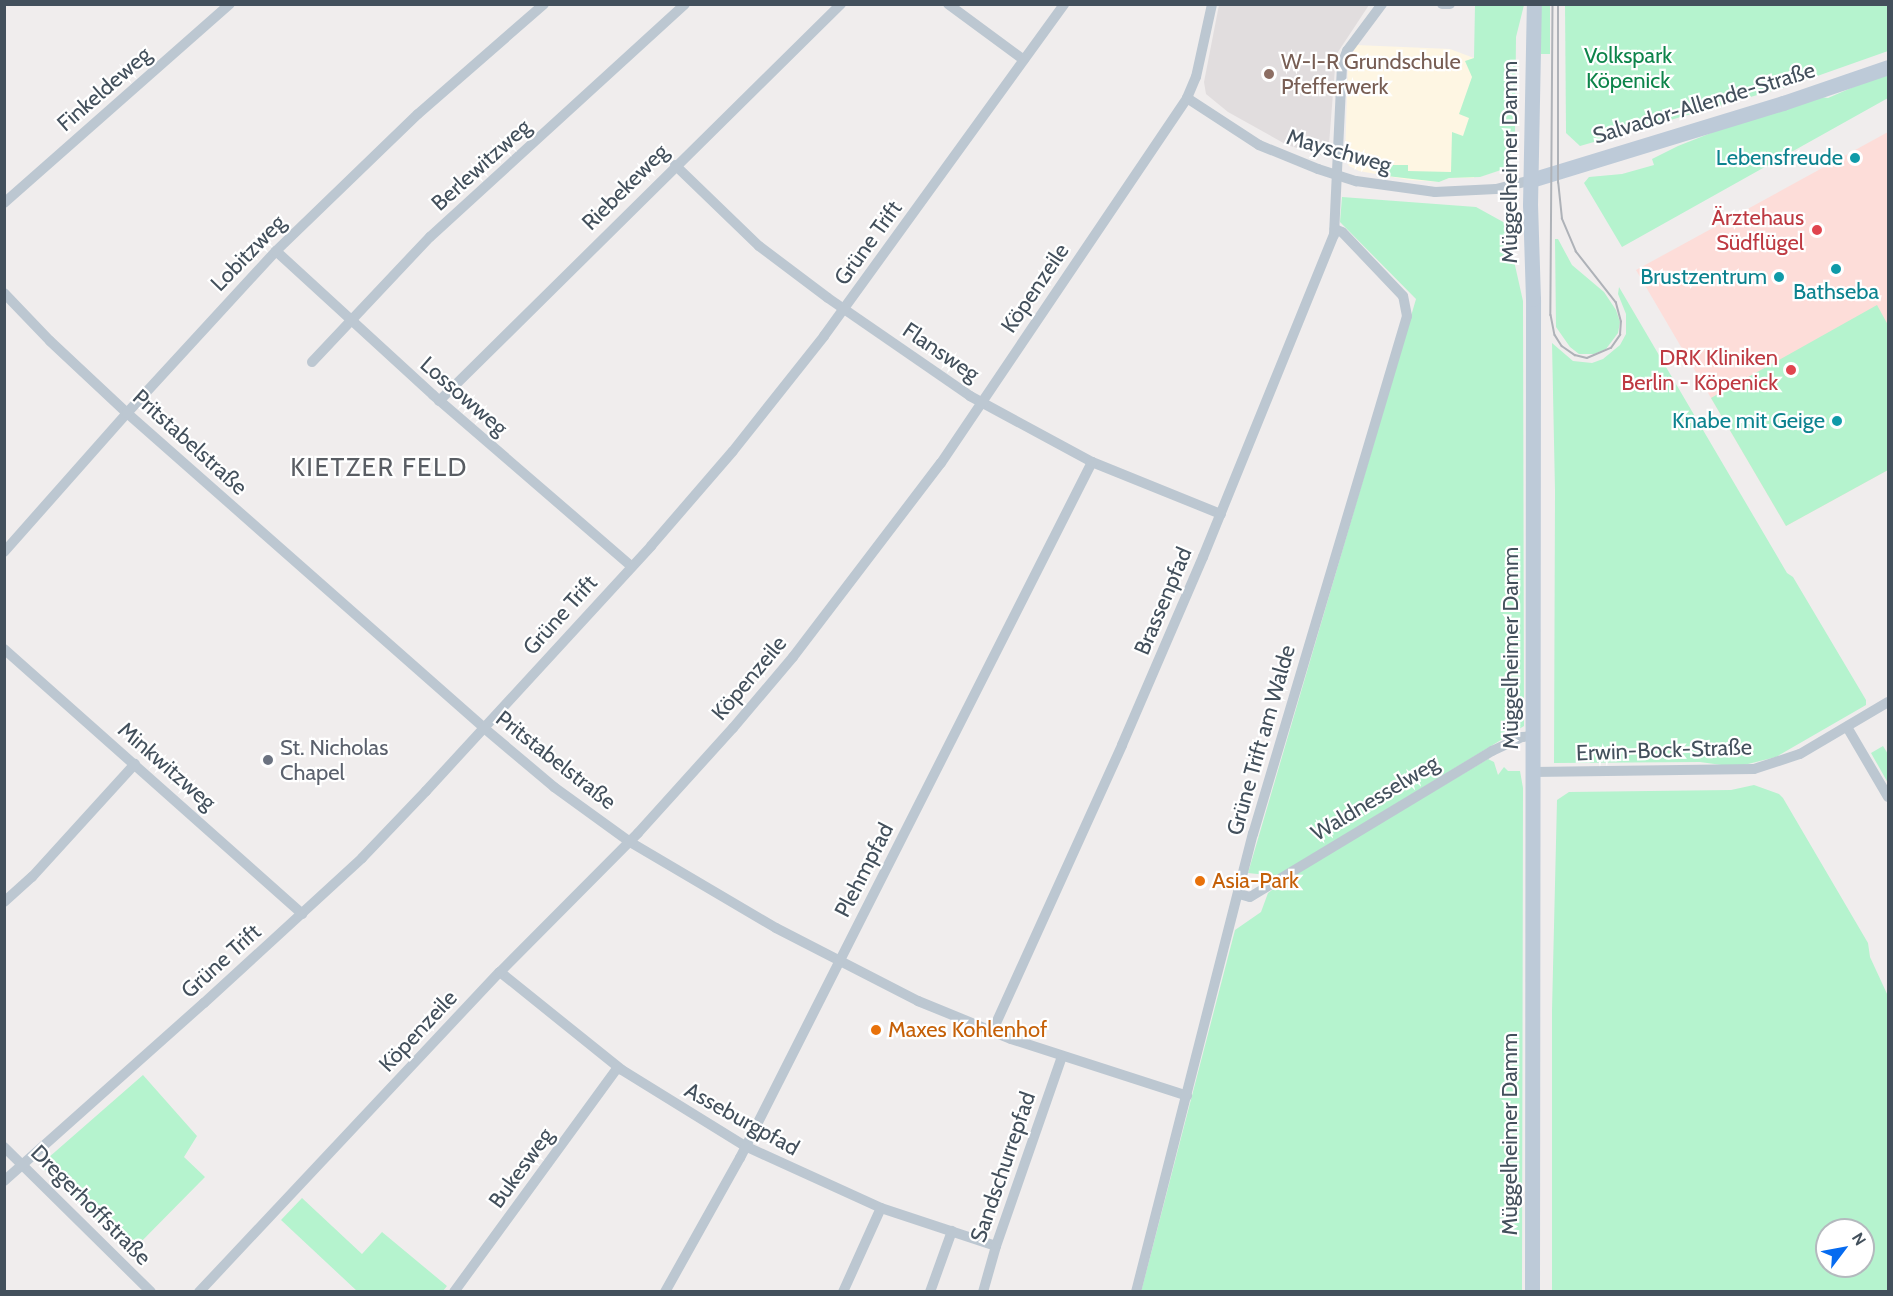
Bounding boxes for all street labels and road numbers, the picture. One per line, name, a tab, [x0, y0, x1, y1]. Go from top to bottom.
street label: Finkeldeweg	[52, 41, 156, 137]
street label: Salvador-Allende-Straße	[1590, 57, 1818, 149]
street label: Müggelheimer Damm	[1497, 61, 1523, 263]
street label: Berlewitzweg	[426, 114, 536, 216]
street label: Mayschweg	[1284, 123, 1394, 179]
street label: Riebekeweg	[576, 138, 674, 236]
street label: Grüne Trift	[829, 196, 907, 290]
street label: Lobitzweg	[205, 209, 291, 297]
street label: Köpenzeile	[996, 238, 1074, 338]
street label: Flansweg	[898, 317, 984, 387]
street label: Lossowweg	[415, 351, 513, 441]
street label: Pritstabelstraße	[127, 384, 253, 500]
street label: Brassenpfad	[1129, 543, 1197, 659]
street label: Müggelheimer Damm	[1498, 547, 1524, 749]
street label: Grüne Trift	[517, 570, 603, 660]
street label: Köpenzeile	[706, 630, 792, 726]
street label: Grüne Trift am Walde	[1221, 642, 1301, 838]
street label: Pritstabelstraße	[491, 705, 621, 815]
street label: Minkwitzweg	[113, 716, 221, 816]
street label: Erwin-Bock-Straße	[1576, 734, 1752, 766]
street label: Waldnesselweg	[1306, 750, 1444, 846]
street label: Plehmpfad	[829, 819, 899, 921]
street label: Grüne Trift	[176, 918, 266, 1004]
street label: Köpenzeile	[374, 985, 462, 1077]
street label: Müggelheimer Damm	[1497, 1033, 1523, 1235]
street label: Asseburgpfad	[680, 1077, 804, 1161]
street label: Sandschurrepfad	[965, 1088, 1041, 1246]
street label: Bukesweg	[483, 1123, 559, 1213]
street label: Dregerhoffstraße	[25, 1139, 157, 1271]

